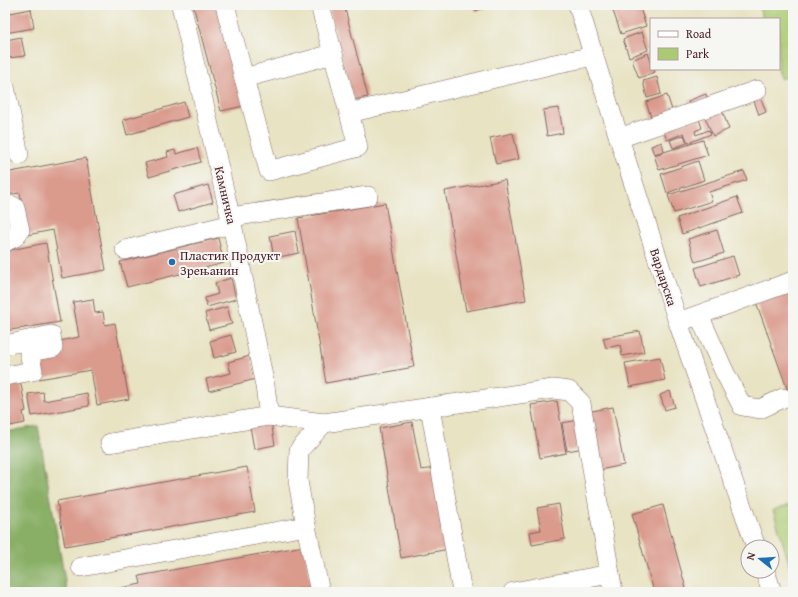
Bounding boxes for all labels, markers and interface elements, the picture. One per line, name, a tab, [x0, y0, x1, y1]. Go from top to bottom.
legend	[650, 18, 780, 70]
text: Road	[686, 25, 712, 42]
text: Park	[686, 45, 710, 62]
street label: Камничка	[210, 164, 242, 227]
place label: Пластик Продукт Зрењанин	[180, 246, 281, 280]
street label: Вардарска	[645, 246, 682, 309]
marker: Пластик Продукт Зрењанин	[167, 257, 177, 267]
north arrow	[740, 539, 780, 579]
text: N	[742, 550, 759, 562]

